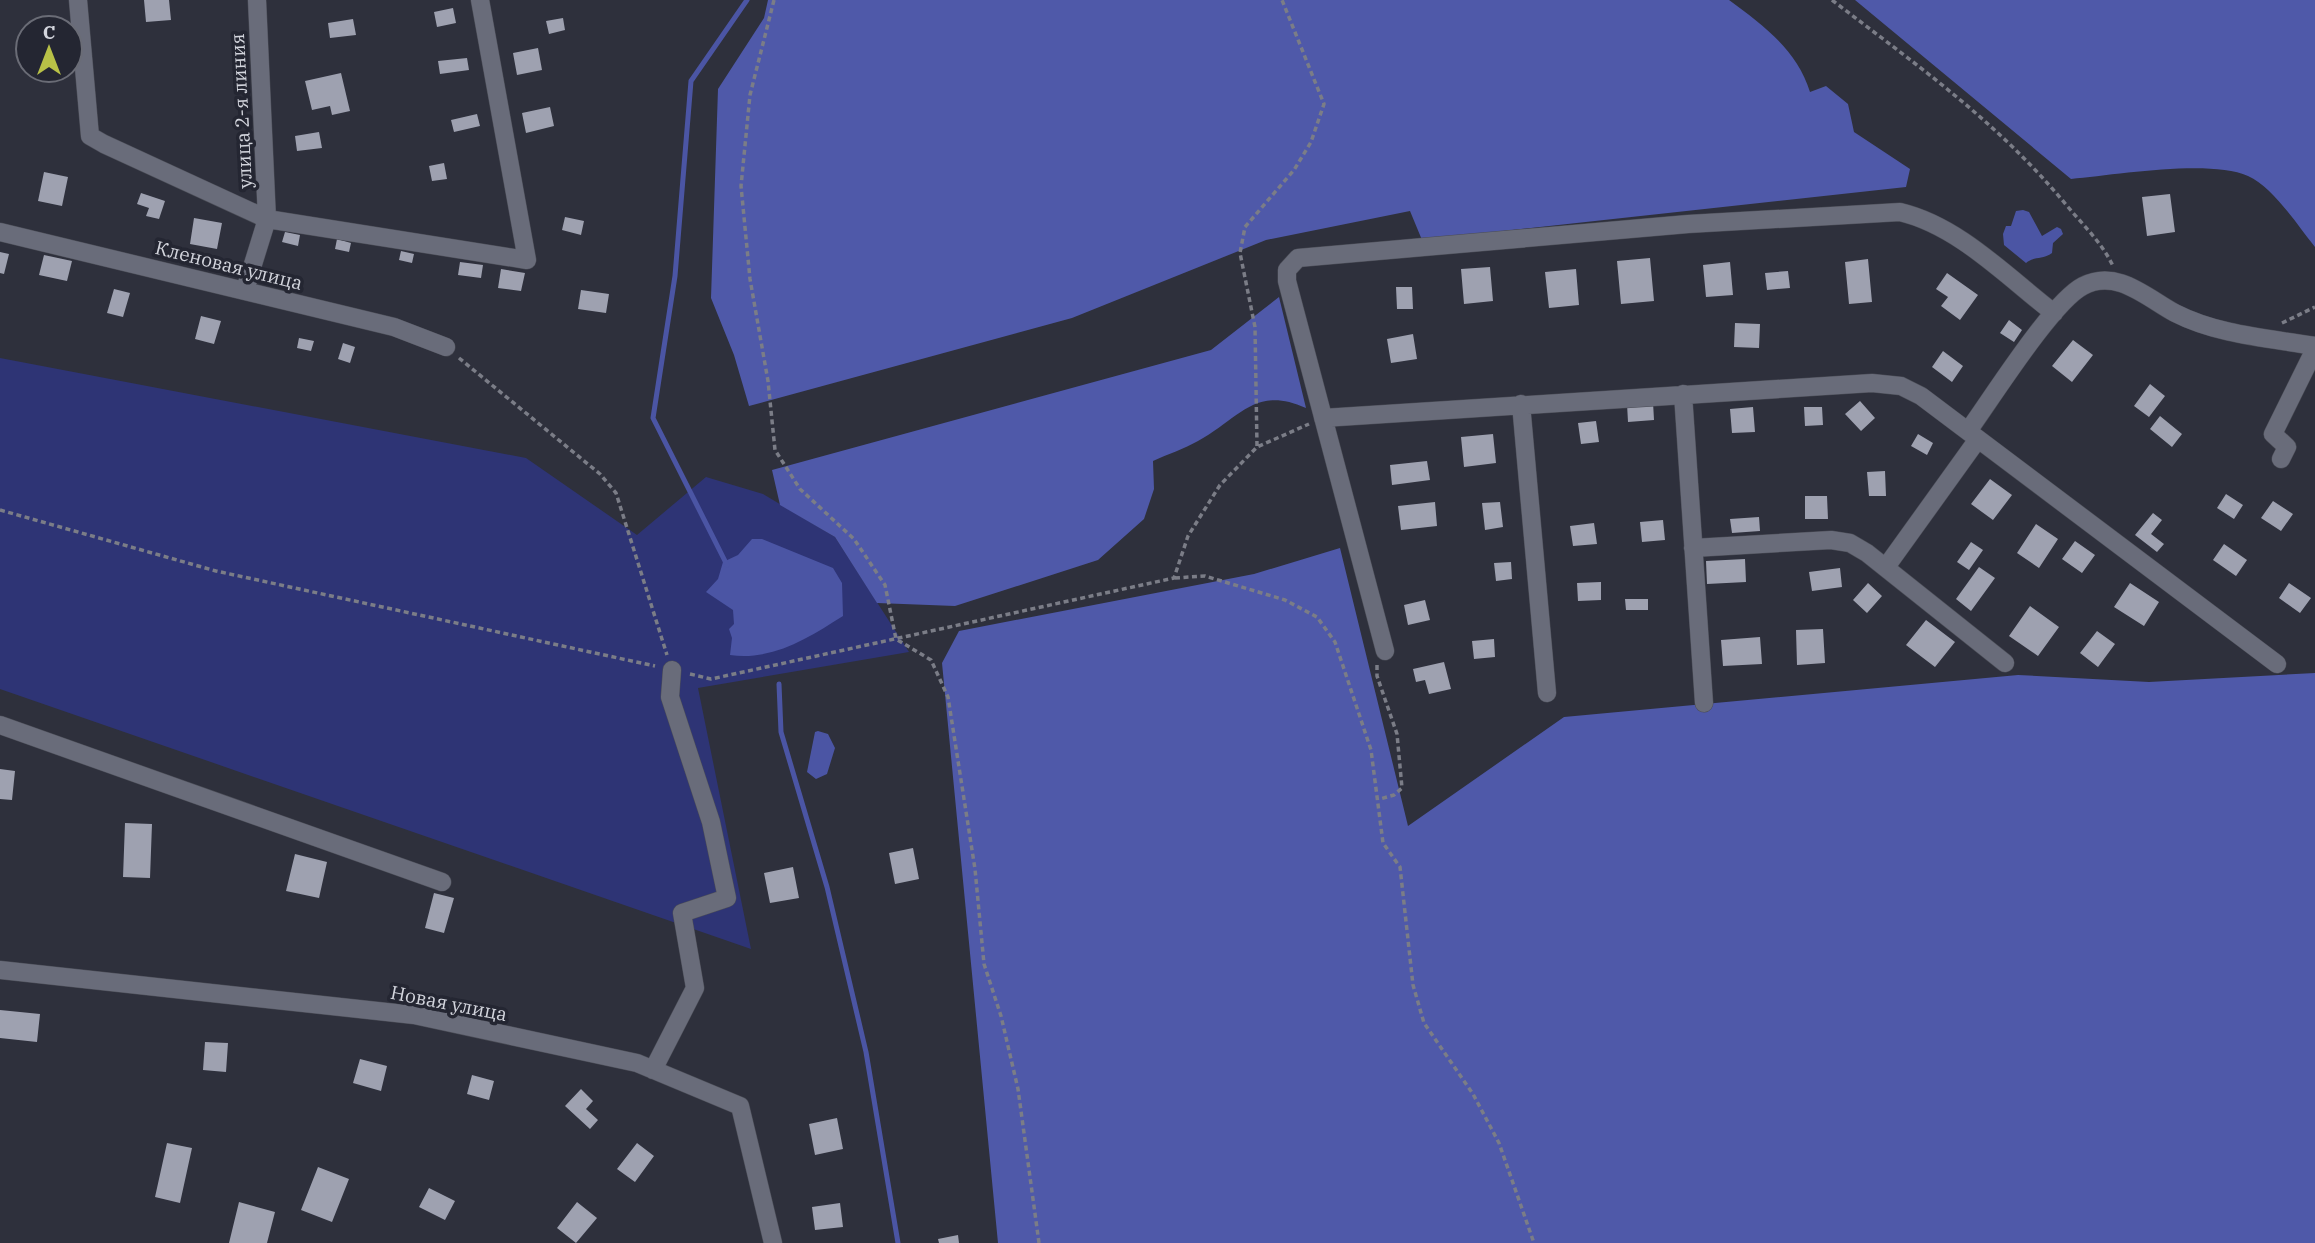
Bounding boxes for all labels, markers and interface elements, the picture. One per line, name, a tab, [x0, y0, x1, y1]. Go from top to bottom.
north arrow	[14, 14, 84, 84]
text: С	[43, 20, 55, 44]
street label: улица 2-я линия	[225, 33, 257, 189]
street label: Кленовая улица	[153, 235, 305, 295]
street label: Новая улица	[389, 980, 509, 1026]

